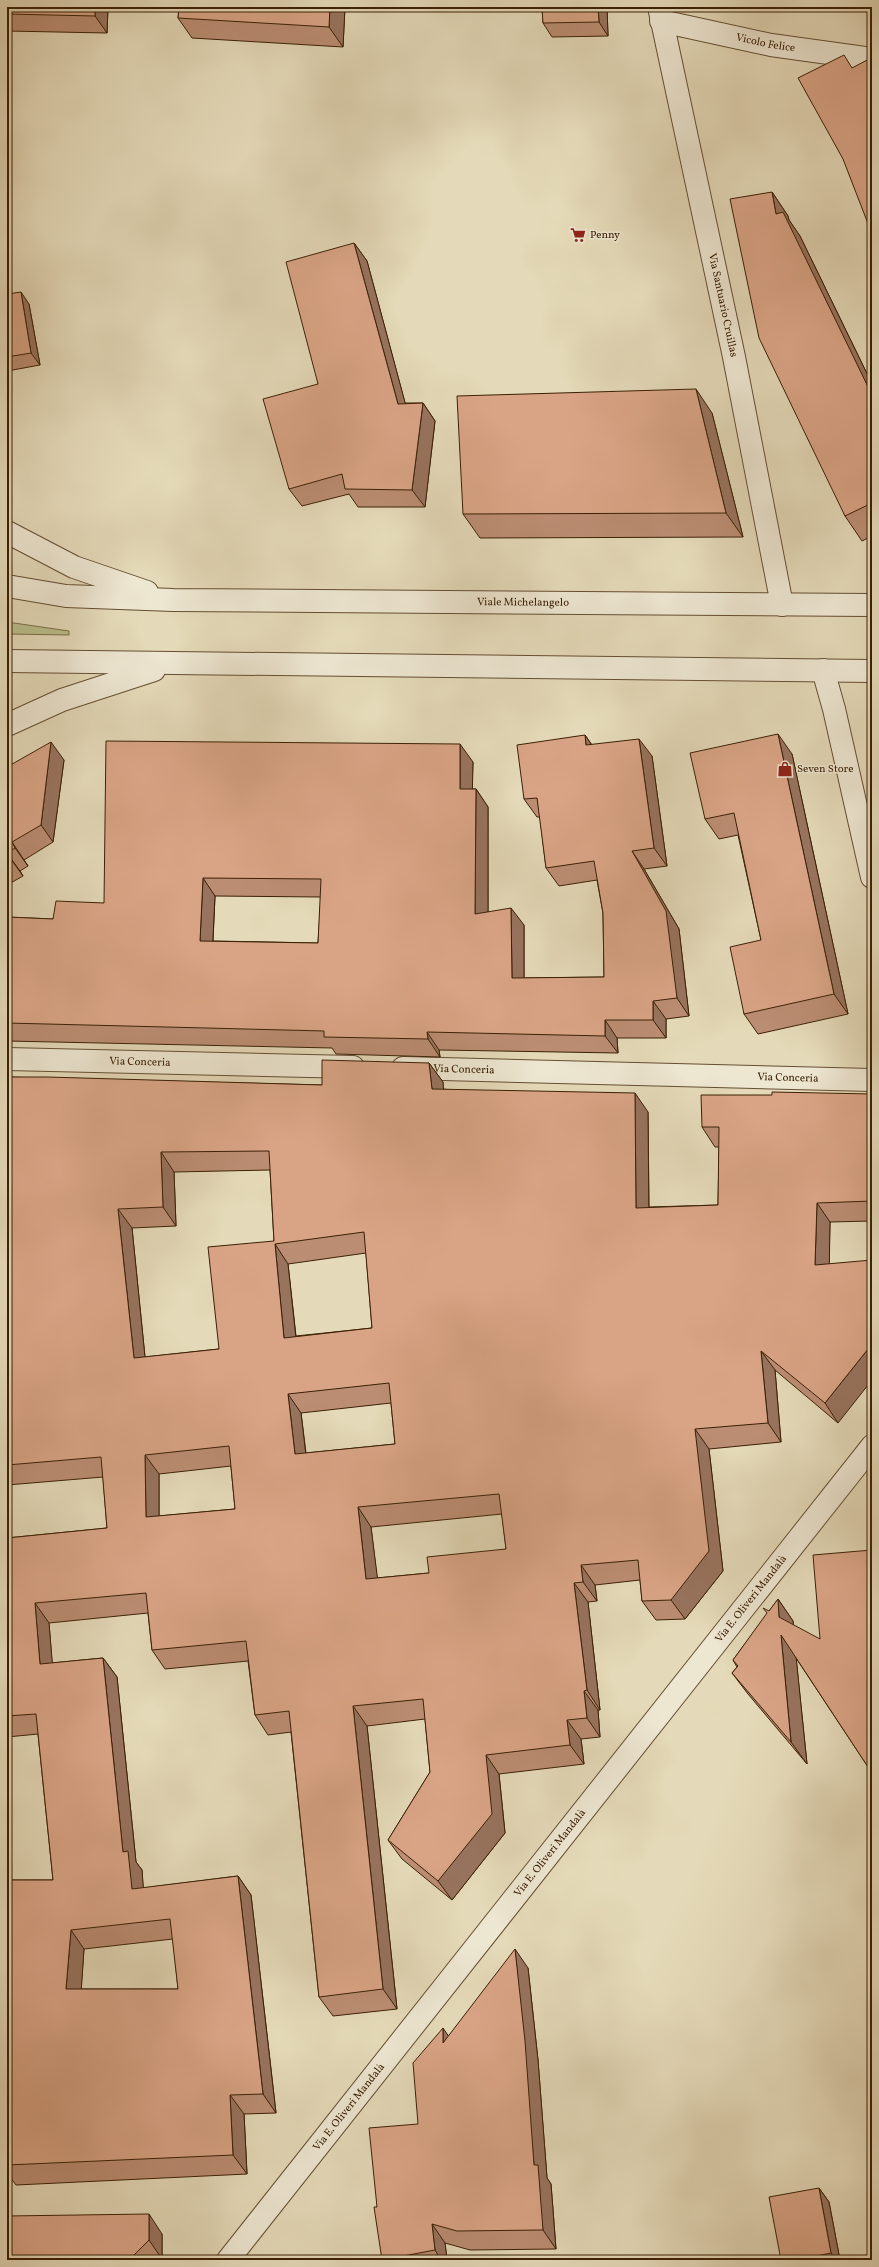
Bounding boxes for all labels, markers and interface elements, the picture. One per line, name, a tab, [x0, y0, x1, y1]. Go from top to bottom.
street label: Vicolo Felice	[735, 30, 796, 56]
supermarket icon: Penny	[569, 226, 587, 244]
place label: Penny	[590, 228, 620, 243]
street label: Via Santuario Cruillas	[704, 252, 741, 359]
street label: Viale Michelangelo	[477, 595, 569, 610]
shop icon: Seven Store	[776, 760, 794, 778]
place label: Seven Store	[797, 762, 853, 777]
street label: Via Conceria	[109, 1054, 171, 1070]
street label: Via Conceria	[433, 1061, 495, 1078]
street label: Via Conceria	[757, 1070, 819, 1086]
street label: Via E. Oliveri Mandalà	[712, 1552, 791, 1646]
street label: Via E. Oliveri Mandalà	[511, 1806, 590, 1900]
street label: Via E. Oliveri Mandalà	[310, 2060, 389, 2154]

